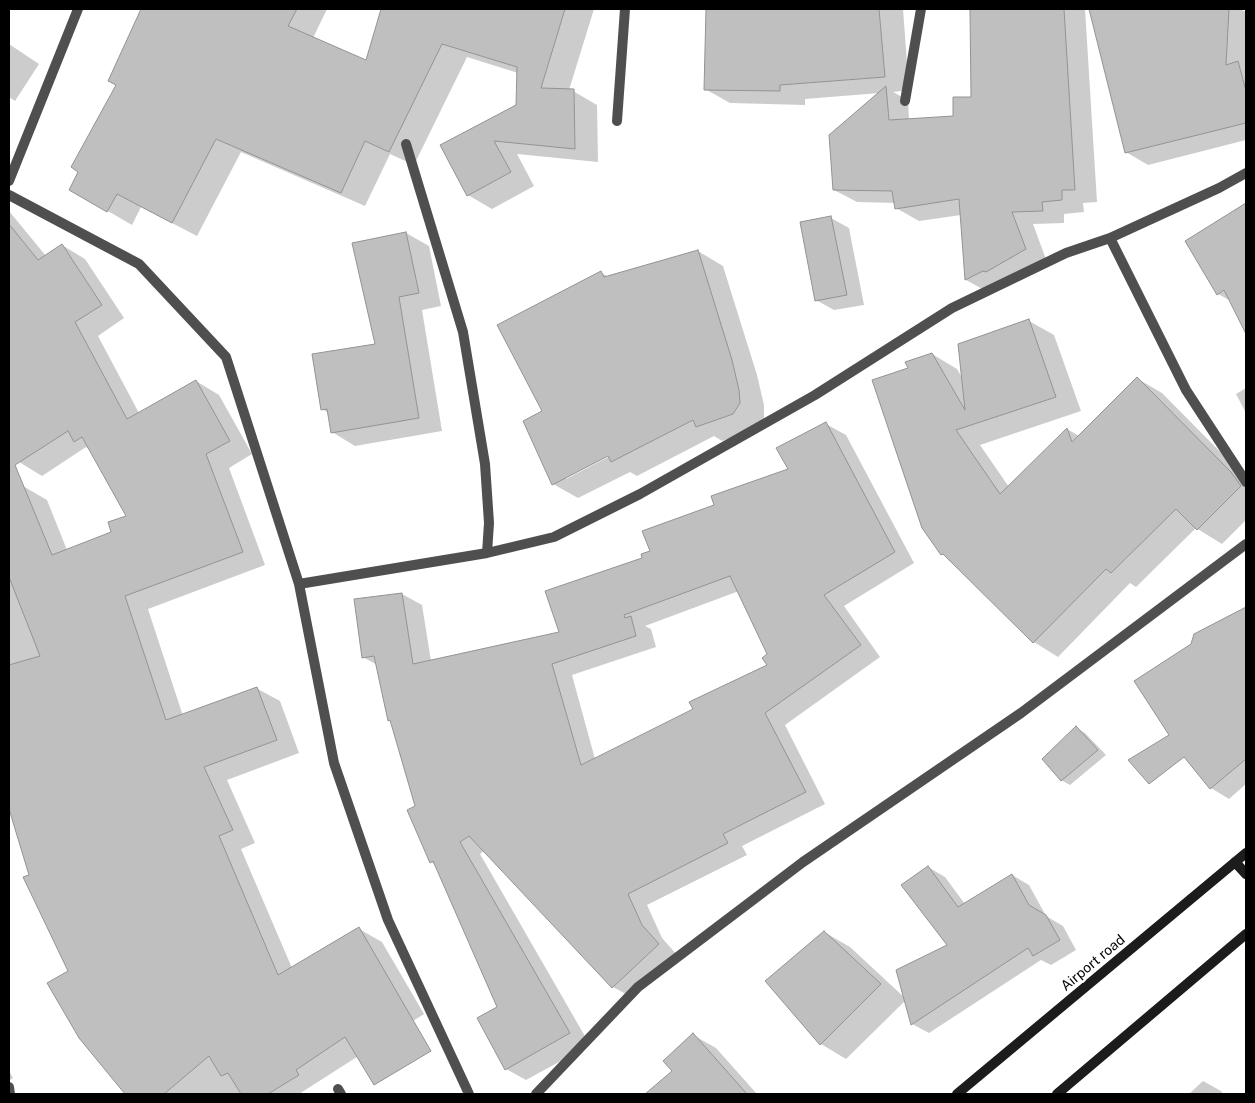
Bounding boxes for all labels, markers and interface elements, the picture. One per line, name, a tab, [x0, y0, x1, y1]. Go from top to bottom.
street label: Airport road	[1057, 931, 1129, 995]

